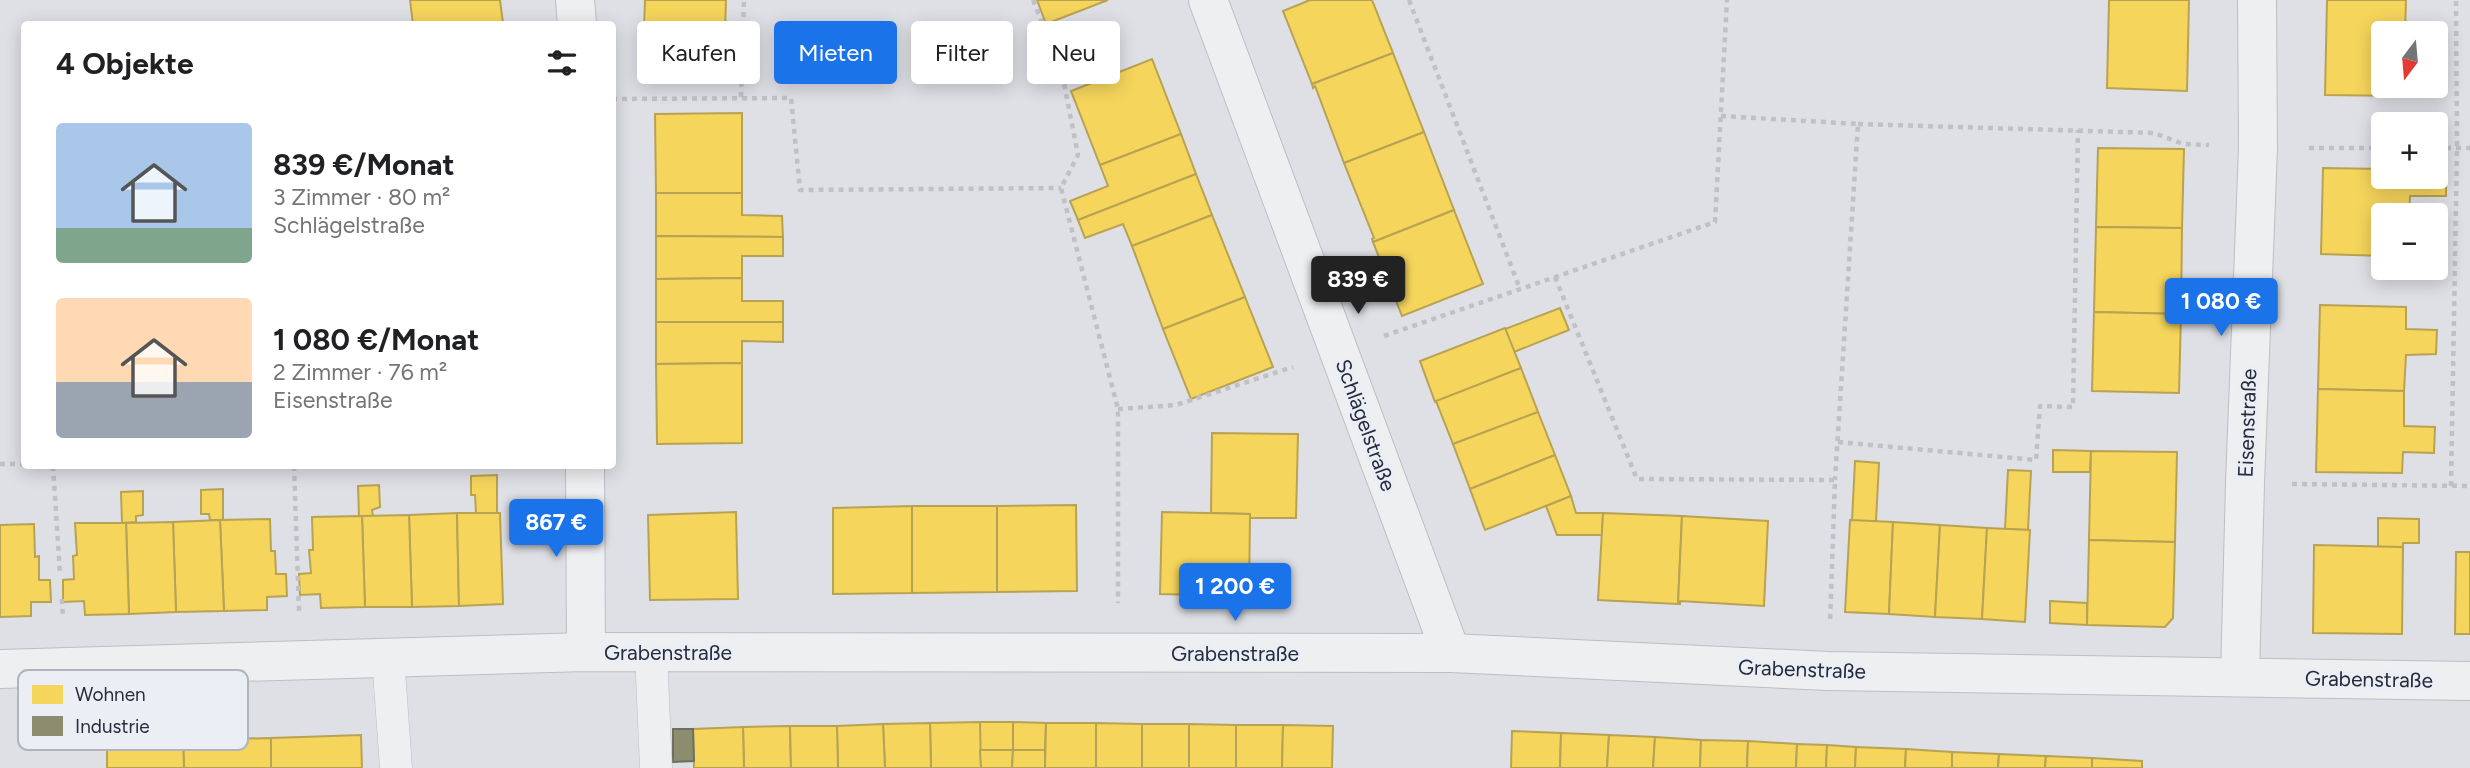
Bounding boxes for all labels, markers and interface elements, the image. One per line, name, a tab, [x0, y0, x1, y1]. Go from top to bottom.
chip: Kaufen	[637, 21, 760, 84]
chip: Mieten	[774, 21, 897, 84]
chip: Filter	[911, 21, 1013, 84]
chip: Neu	[1027, 21, 1120, 84]
north arrow	[2371, 21, 2448, 98]
map controls	[2371, 21, 2448, 280]
icon: filters	[543, 44, 581, 82]
text: 4 Objekte	[56, 45, 194, 82]
button: +	[2371, 112, 2448, 189]
text: 839 €/Monat	[273, 146, 455, 183]
icon: home	[112, 151, 196, 235]
text: 3 Zimmer · 80 m²	[273, 183, 450, 211]
button: −	[2371, 203, 2448, 280]
text: Schlägelstraße	[273, 211, 425, 239]
pin: 839 €	[1309, 256, 1407, 316]
text: 839 €	[1327, 265, 1389, 293]
pin: 1 080 €	[2156, 278, 2286, 338]
text: 1 080 €	[2181, 287, 2261, 315]
text: 1 080 €/Monat	[273, 321, 479, 358]
icon: home	[112, 326, 196, 410]
street label: Schlägelstraße	[1331, 356, 1401, 494]
text: 2 Zimmer · 76 m²	[273, 358, 447, 386]
street label: Eisenstraße	[2233, 368, 2261, 478]
text: Eisenstraße	[273, 386, 393, 414]
pin: 867 €	[507, 500, 605, 559]
text: 867 €	[525, 508, 587, 536]
pin: 1 200 €	[1170, 564, 1300, 623]
text: 1 200 €	[1195, 572, 1275, 600]
street label: Grabenstraße	[604, 640, 732, 665]
street label: Grabenstraße	[1171, 641, 1299, 666]
street label: Grabenstraße	[1738, 654, 1866, 684]
street label: Grabenstraße	[2305, 665, 2433, 693]
legend	[18, 670, 248, 750]
text: Wohnen	[75, 683, 146, 706]
text: Industrie	[75, 715, 150, 738]

